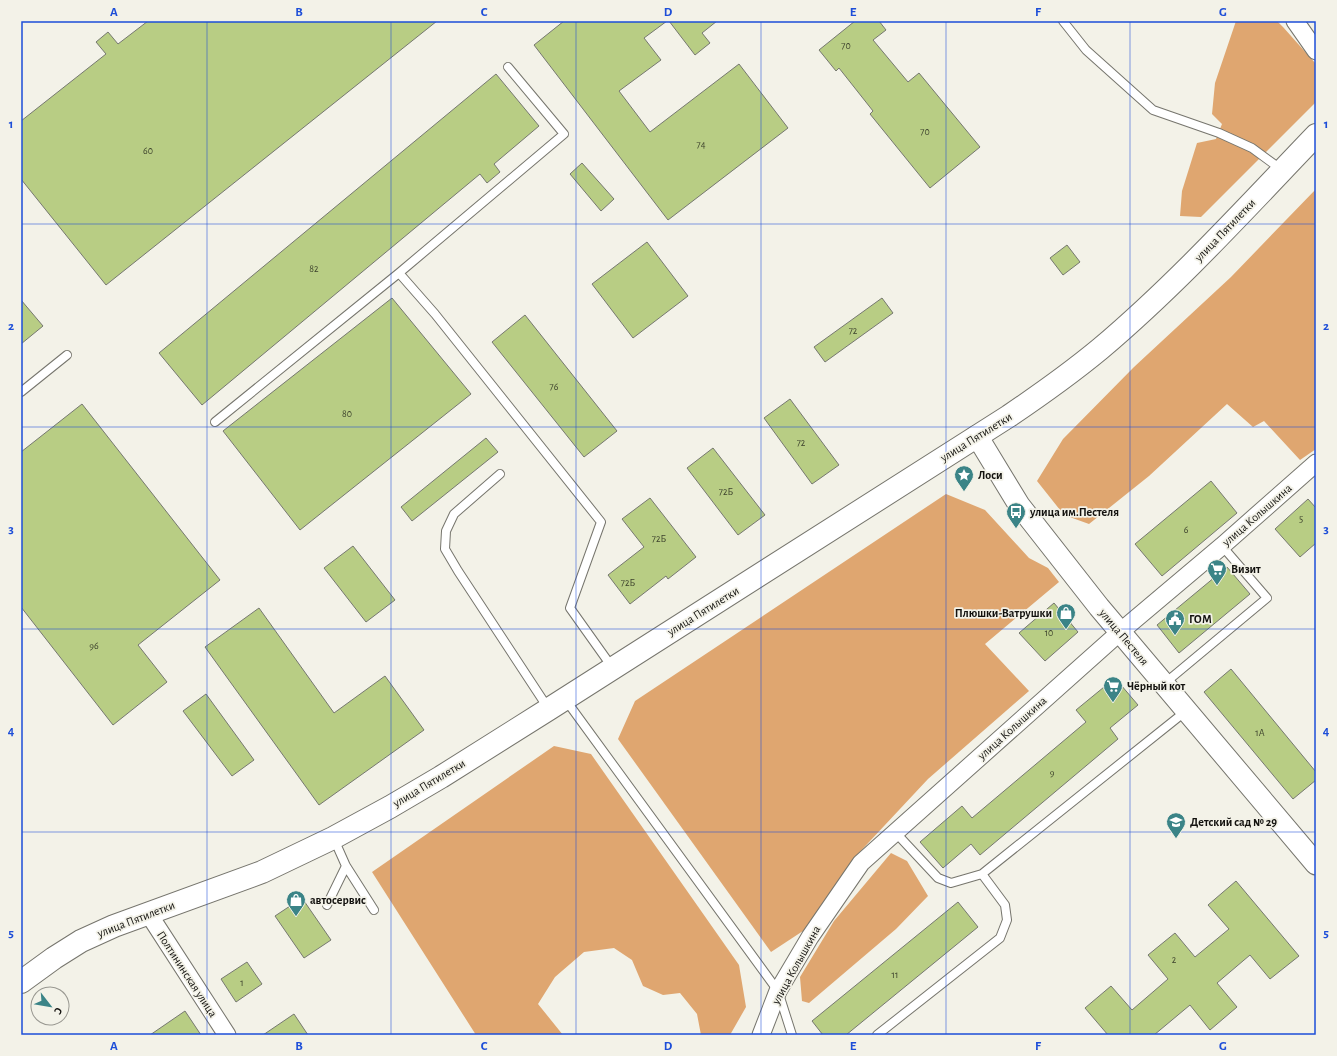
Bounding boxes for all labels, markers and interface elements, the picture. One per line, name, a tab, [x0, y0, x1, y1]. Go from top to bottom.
text: A	[110, 6, 118, 19]
text: B	[295, 6, 303, 19]
text: C	[481, 6, 488, 19]
text: D	[664, 6, 673, 19]
text: E	[850, 6, 857, 19]
text: F	[1035, 6, 1042, 19]
text: G	[1219, 6, 1227, 19]
house number: 70	[841, 41, 851, 51]
text: 1	[9, 118, 13, 131]
text: 1	[1324, 118, 1328, 131]
house number: 70	[920, 127, 930, 137]
house number: 74	[697, 140, 706, 150]
house number: 60	[143, 146, 153, 156]
street label: улица Пятилетки	[1192, 196, 1258, 265]
house number: 82	[309, 264, 319, 274]
text: 2	[8, 320, 14, 333]
text: 2	[1323, 320, 1329, 333]
house number: 72	[849, 326, 858, 336]
house number: 76	[550, 382, 559, 392]
house number: 80	[342, 409, 352, 419]
street label: улица Пятилетки	[937, 410, 1014, 465]
house number: 72	[797, 438, 806, 448]
place icon: Лоси	[953, 464, 975, 492]
place label: Лоси	[978, 469, 1003, 481]
street label: улица Колышкина	[1219, 481, 1295, 550]
house number: 72Б	[719, 487, 733, 497]
bus stop icon: улица им.Пестеля	[1005, 501, 1027, 529]
place label: улица им.Пестеля	[1029, 506, 1119, 519]
house number: 5	[1299, 514, 1303, 524]
text: 3	[8, 523, 14, 536]
text: 3	[1323, 523, 1329, 536]
house number: 6	[1184, 525, 1189, 535]
house number: 72Б	[652, 534, 666, 544]
supermarket icon: Визит	[1206, 558, 1228, 586]
place label: Визит	[1231, 563, 1261, 575]
house number: 72Б	[621, 578, 635, 588]
street label: улица Пятилетки	[664, 584, 741, 639]
shop icon: Плюшки-Ватрушки	[1055, 602, 1077, 630]
street label: улица Пестеля	[1096, 606, 1151, 668]
place label: Плюшки-Ватрушки	[955, 607, 1052, 620]
public building icon: ГОМ	[1164, 608, 1186, 636]
place label: ГОМ	[1189, 613, 1212, 625]
house number: 10	[1045, 628, 1053, 638]
house number: 96	[89, 641, 99, 651]
supermarket icon: Чёрный кот	[1102, 675, 1124, 703]
place label: Чёрный кот	[1127, 680, 1186, 692]
street label: улица Колышкина	[975, 694, 1050, 763]
text: 4	[8, 725, 15, 738]
text: 4	[1323, 725, 1330, 738]
house number: 1А	[1255, 728, 1265, 738]
street label: улица Пятилетки	[390, 757, 468, 811]
house number: 9	[1050, 768, 1055, 778]
school or university icon: Детский сад № 29	[1165, 811, 1187, 839]
place label: Детский сад № 29	[1190, 816, 1277, 828]
shop icon: автосервис	[285, 889, 307, 917]
place label: автосервис	[310, 894, 366, 906]
street label: улица Пятилетки	[95, 899, 177, 941]
street label: улица Колышкина	[769, 923, 824, 1008]
text: 5	[8, 927, 14, 940]
text: 5	[1323, 927, 1329, 940]
street label: Полтининская улица	[154, 929, 220, 1020]
house number: 2	[1172, 955, 1177, 965]
house number: 11	[892, 970, 898, 980]
house number: 1	[240, 978, 244, 988]
north arrow	[30, 986, 70, 1026]
text: С	[52, 1005, 64, 1016]
text: A	[110, 1040, 118, 1053]
text: B	[295, 1040, 303, 1053]
text: C	[481, 1040, 488, 1053]
text: D	[664, 1040, 673, 1053]
text: E	[850, 1040, 857, 1053]
text: F	[1035, 1040, 1042, 1053]
text: G	[1219, 1040, 1227, 1053]

